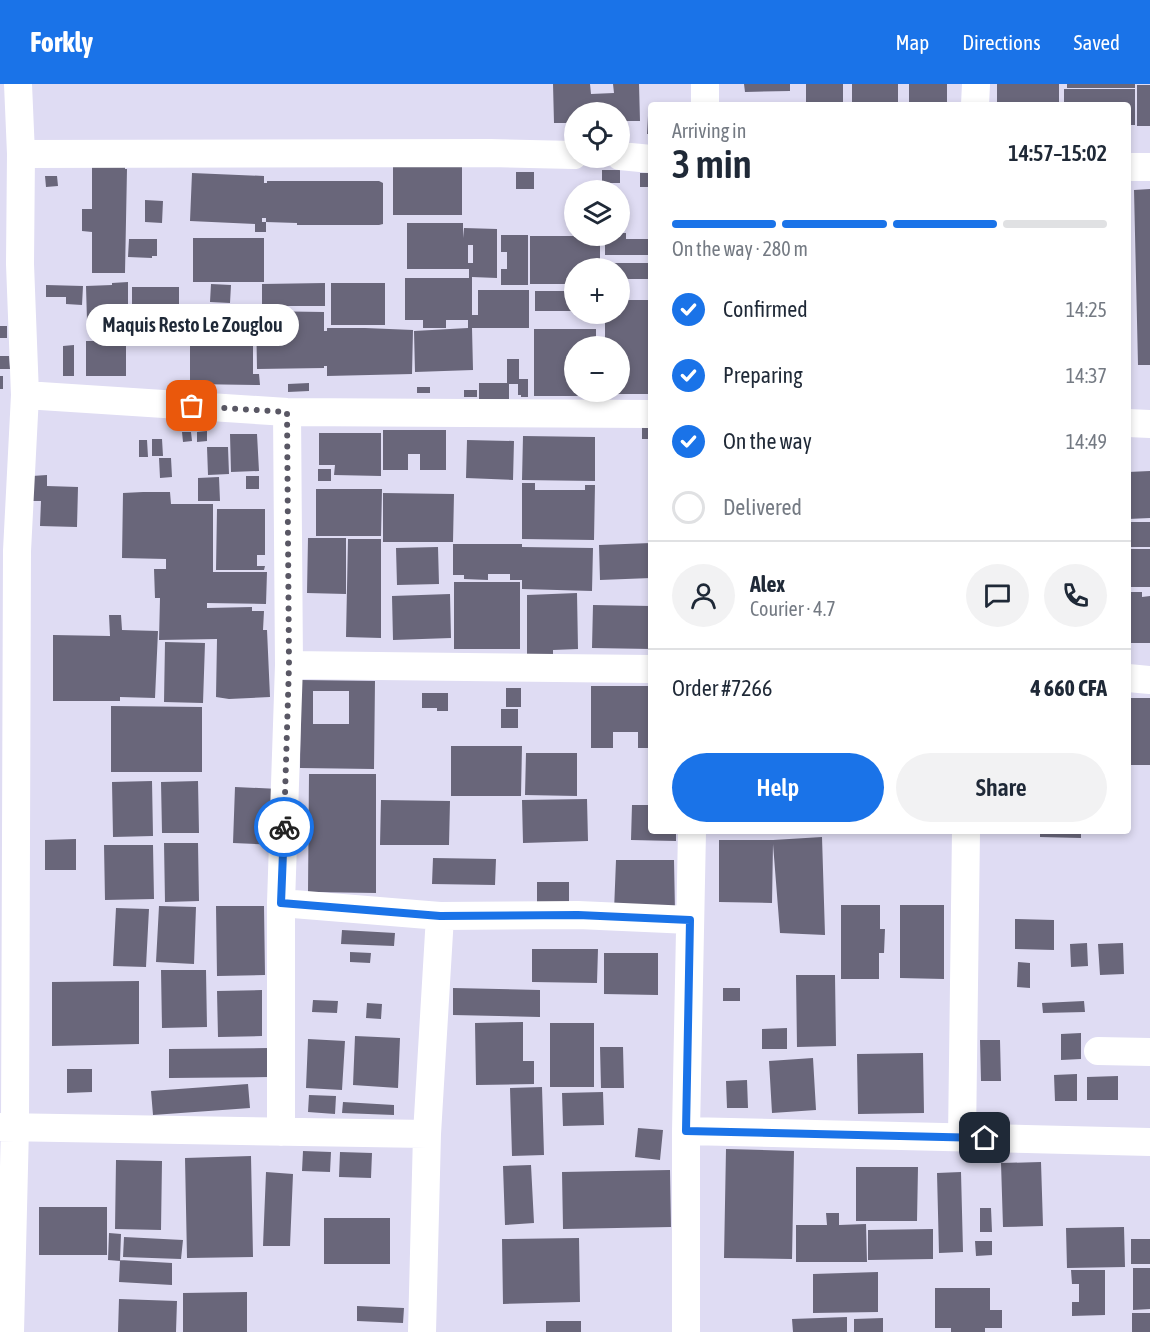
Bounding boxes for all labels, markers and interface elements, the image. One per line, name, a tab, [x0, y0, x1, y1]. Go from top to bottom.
text: Forkly	[30, 26, 93, 58]
text: Map	[895, 30, 929, 54]
text: Directions	[962, 30, 1041, 54]
text: Saved	[1074, 30, 1120, 54]
map controls	[564, 102, 630, 402]
button: locate	[564, 102, 630, 168]
text: Arriving in	[672, 119, 746, 142]
text: 14:57–15:02	[1008, 140, 1107, 166]
text: 3 min	[672, 142, 752, 186]
button: layers	[564, 180, 630, 246]
text: On the way · 280 m	[672, 237, 808, 260]
button: +	[564, 258, 630, 324]
icon: check	[672, 293, 705, 326]
text: Confirmed	[723, 296, 808, 322]
text: 14:25	[1066, 298, 1107, 321]
callout: Maquis Resto Le Zouglou	[86, 304, 298, 346]
text: Maquis Resto Le Zouglou	[102, 313, 283, 336]
button: −	[564, 336, 630, 402]
icon: check	[672, 359, 705, 392]
text: Preparing	[723, 362, 803, 388]
text: 14:37	[1066, 364, 1107, 387]
pin	[166, 380, 217, 431]
icon: bag	[175, 389, 208, 422]
icon: check	[672, 425, 705, 458]
text: On the way	[723, 428, 812, 454]
text: 14:49	[1066, 430, 1107, 453]
text: Delivered	[723, 494, 802, 520]
button: person	[672, 564, 735, 627]
button: chat	[966, 564, 1029, 627]
button: phone	[1044, 564, 1107, 627]
text: Alex	[750, 571, 785, 597]
text: Courier · 4.7	[750, 597, 836, 620]
text: Order #7266	[672, 675, 772, 701]
text: 4 660 CFA	[1031, 675, 1107, 701]
button: Help	[672, 753, 884, 822]
button: Share	[896, 753, 1107, 822]
courier	[254, 797, 314, 857]
icon: bike	[268, 811, 301, 844]
pin	[959, 1112, 1010, 1163]
icon: home	[968, 1121, 1001, 1154]

